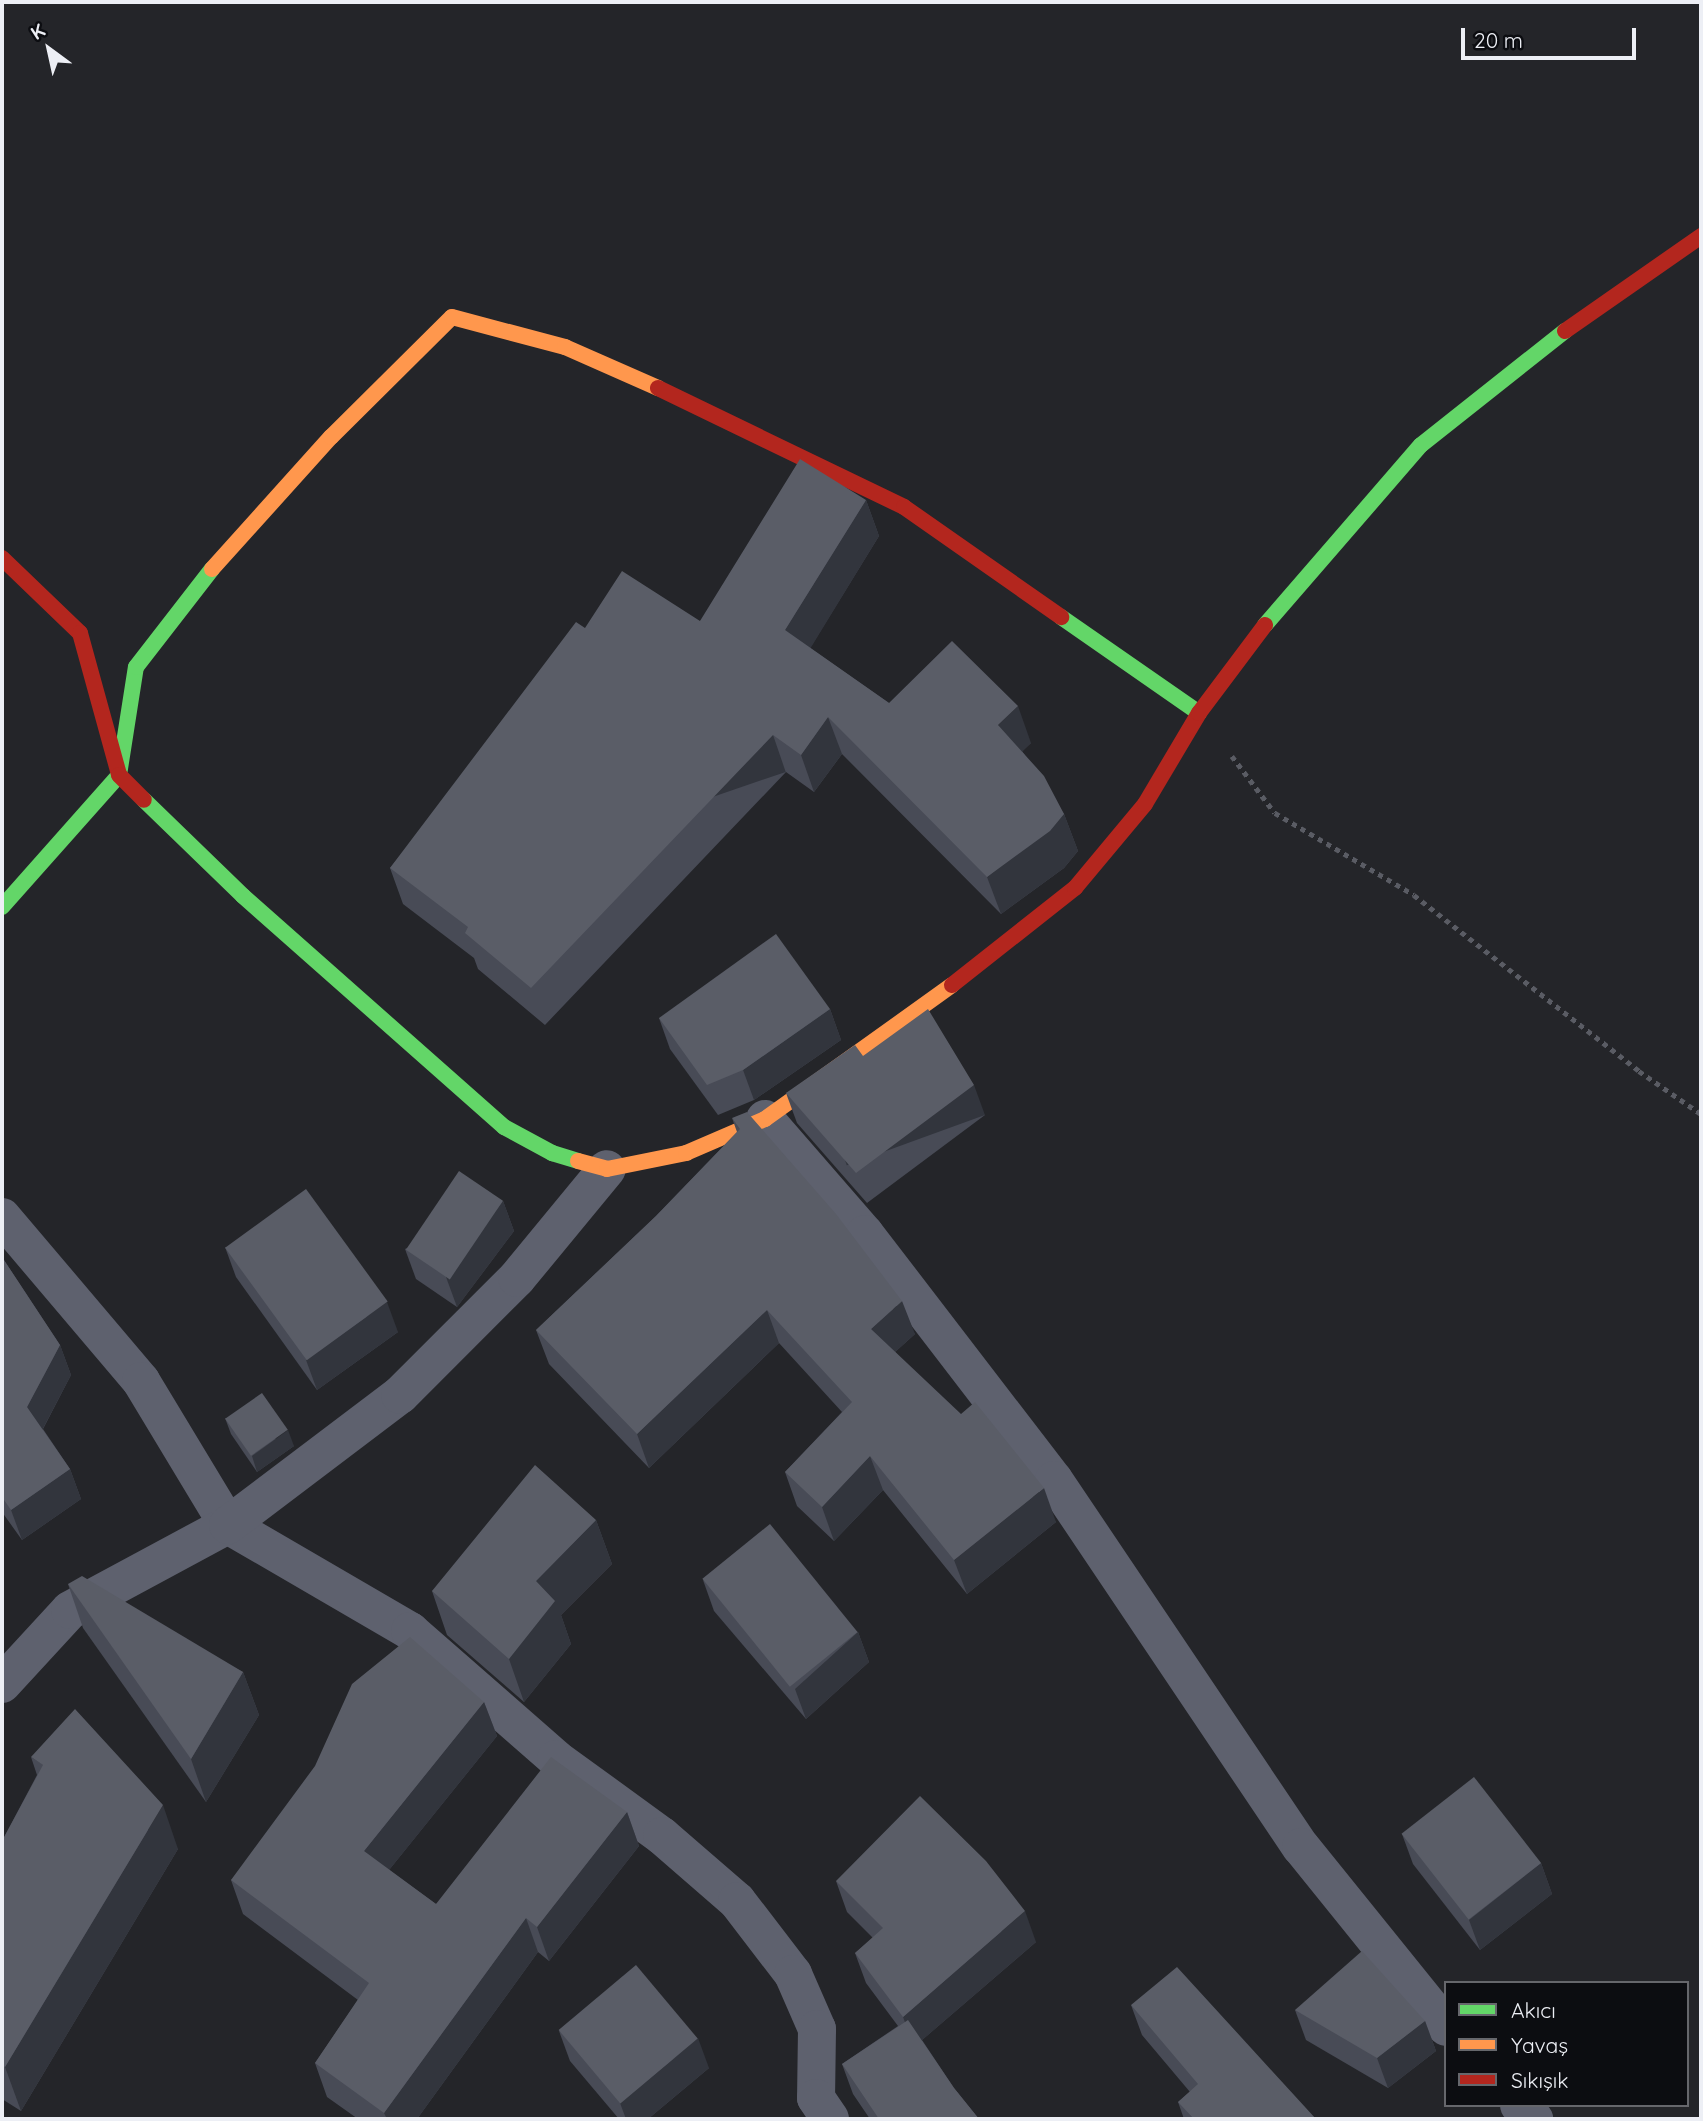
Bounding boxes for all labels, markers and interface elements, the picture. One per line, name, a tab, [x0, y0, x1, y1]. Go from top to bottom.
north arrow	[14, 14, 84, 84]
scale bar	[1465, 14, 1640, 58]
text: K	[26, 18, 49, 45]
text: 20 m	[1474, 27, 1523, 53]
legend	[1444, 1981, 1689, 2107]
text: Akıcı	[1511, 1997, 1556, 2023]
text: Yavaş	[1511, 2032, 1568, 2058]
text: Sıkışık	[1511, 2067, 1569, 2093]

